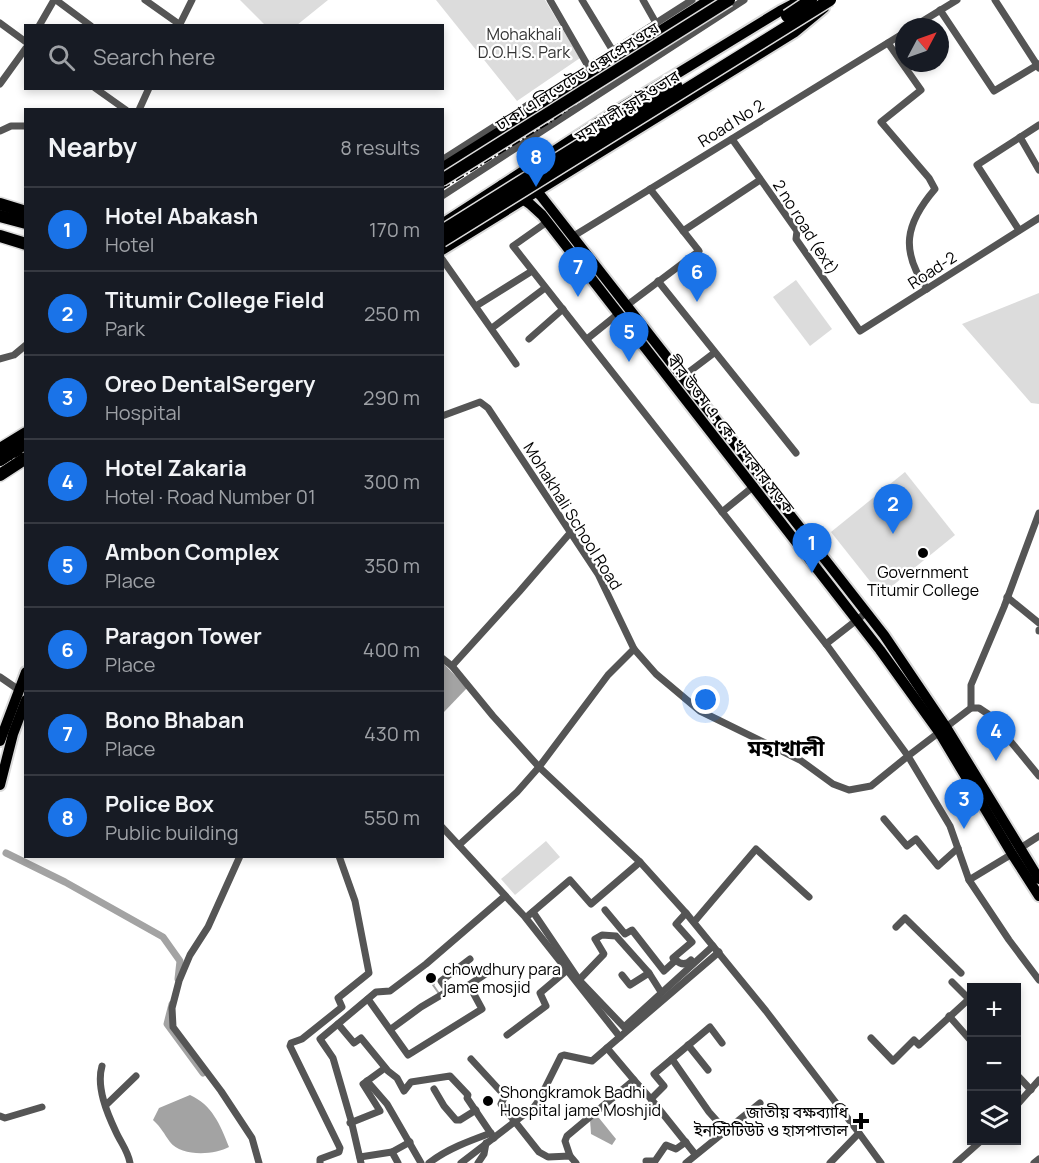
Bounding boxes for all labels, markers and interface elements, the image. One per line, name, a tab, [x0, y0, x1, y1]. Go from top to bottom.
street label: ঢাকা এলিভেটেড এক্সপ্রেসওয়ে	[490, 16, 664, 136]
north arrow	[895, 18, 949, 72]
park label: Mohakhali D.O.H.S. Park	[478, 23, 571, 63]
search box	[24, 24, 444, 90]
icon: search	[45, 41, 78, 74]
text: Search here	[93, 42, 215, 72]
street label: মহাখালী ফ্লাইওভার	[570, 65, 684, 148]
street label: Road No 2	[694, 94, 768, 152]
text: Nearby	[48, 129, 137, 165]
text: 8 results	[340, 134, 420, 161]
pin: 8	[516, 138, 556, 187]
street label: 2 no road (ext)	[768, 175, 844, 279]
text: Hotel Abakash	[105, 201, 258, 231]
text: 1	[63, 216, 72, 243]
text: 170 m	[369, 216, 420, 243]
text: Hotel	[105, 231, 155, 258]
street label: Road-2	[903, 246, 961, 294]
pin: 7	[558, 248, 598, 297]
pin: 6	[678, 252, 716, 302]
text: Titumir College Field	[105, 285, 324, 315]
text: 2	[62, 300, 73, 327]
text: 250 m	[364, 300, 420, 327]
pin: 5	[610, 312, 648, 362]
text: Park	[105, 315, 145, 342]
street label: বীর উত্তম এ. কে. খন্দকার সড়ক	[662, 349, 801, 519]
text: Oreo DentalSergery	[105, 369, 315, 399]
text: 3	[62, 384, 73, 411]
text: 290 m	[363, 384, 420, 411]
text: Hospital	[105, 399, 181, 426]
street label: Mohakhali School Road	[519, 438, 627, 594]
text: Hotel Zakaria	[105, 453, 247, 483]
text: 4	[61, 468, 74, 495]
text: 300 m	[364, 468, 420, 495]
text: Hotel · Road Number 01	[105, 483, 316, 510]
pin: 2	[874, 484, 912, 534]
pin: 1	[792, 524, 832, 573]
text: Ambon Complex	[105, 537, 279, 567]
marker: Government Titumir College	[916, 546, 930, 560]
text: 5	[62, 552, 73, 579]
text: 350 m	[364, 552, 420, 579]
place label: Government Titumir College	[867, 561, 979, 601]
text: Place	[105, 567, 155, 594]
text: Paragon Tower	[105, 621, 262, 651]
text: 6	[61, 636, 74, 663]
text: 400 m	[363, 636, 420, 663]
text: Place	[105, 651, 155, 678]
your location	[691, 685, 720, 714]
text: Bono Bhaban	[105, 705, 244, 735]
pin: 4	[976, 712, 1016, 761]
text: 7	[62, 720, 73, 747]
text: 430 m	[364, 720, 420, 747]
district label: মহাখালী	[747, 733, 825, 763]
text: Place	[105, 735, 155, 762]
pin: 3	[944, 780, 984, 829]
text: Police Box	[105, 789, 214, 819]
text: 8	[61, 804, 74, 831]
text: 550 m	[364, 804, 420, 831]
text: Public building	[105, 819, 239, 846]
place label: chowdhury para jame mosjid	[442, 958, 561, 998]
marker: chowdhury para jame mosjid	[424, 971, 438, 985]
map controls	[967, 983, 1021, 1145]
button: +	[967, 983, 1021, 1037]
button: −	[967, 1037, 1021, 1091]
place label: Shongkramok Badhi Hospital jame Moshjid	[500, 1081, 661, 1121]
button: layers	[967, 1091, 1021, 1145]
marker: Shongkramok Badhi Hospital jame Moshjid	[481, 1094, 495, 1108]
place label: জাতীয় বক্ষব্যাধি ইনস্টিটিউট ও হাসপাতাল	[693, 1101, 848, 1141]
marker: জাতীয় বক্ষব্যাধি ইনস্টিটিউট ও হাসপাতাল	[852, 1112, 870, 1130]

